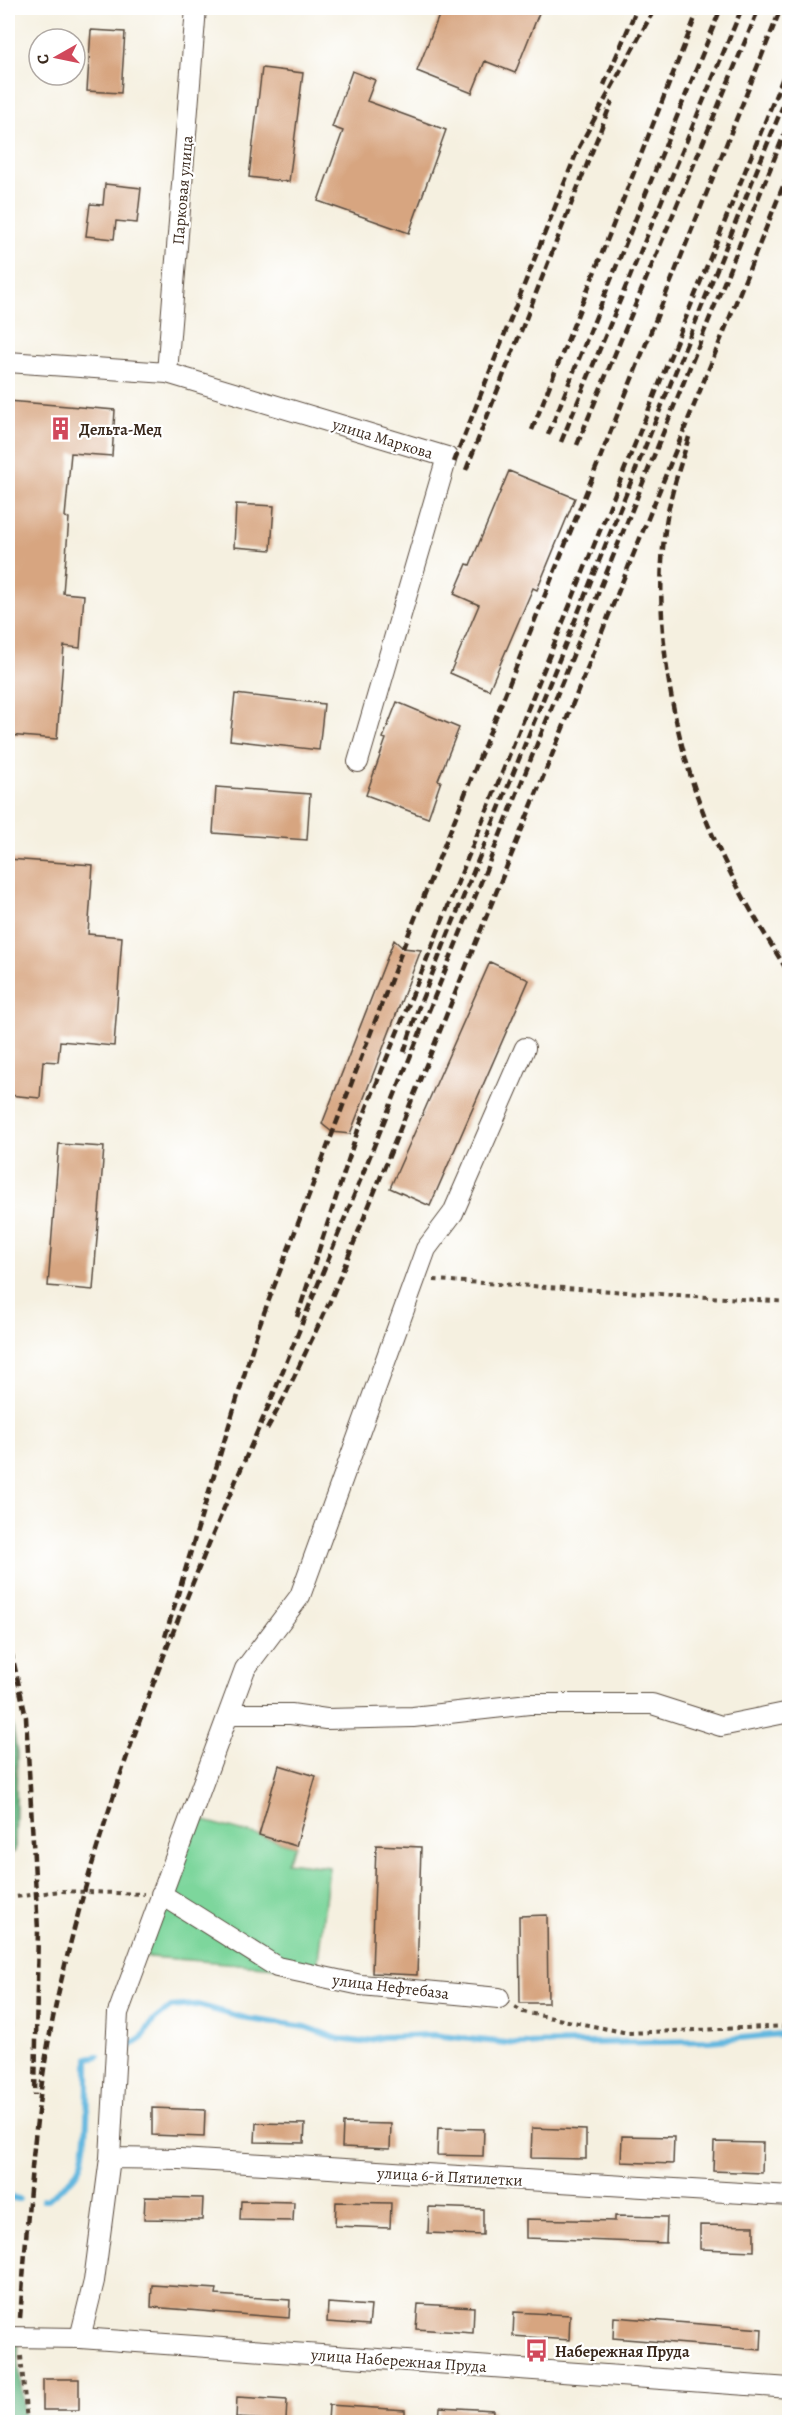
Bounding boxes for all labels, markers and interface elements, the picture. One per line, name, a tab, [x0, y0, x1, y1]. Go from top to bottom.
north arrow	[27, 27, 87, 87]
text: С	[32, 52, 55, 66]
street label: Парковая улица	[167, 134, 199, 246]
street label: улица Маркова	[329, 413, 436, 465]
building icon: Дельта-Мед	[48, 416, 74, 442]
place label: Дельта-Мед	[79, 419, 162, 441]
street label: улица Нефтебаза	[330, 1969, 451, 2005]
street label: улица 6-й Пятилетки	[376, 2162, 523, 2192]
bus stop icon: Набережная Пруда	[524, 2338, 550, 2364]
place label: Набережная Пруда	[555, 2341, 690, 2363]
street label: улица Набережная Пруда	[309, 2344, 488, 2378]

